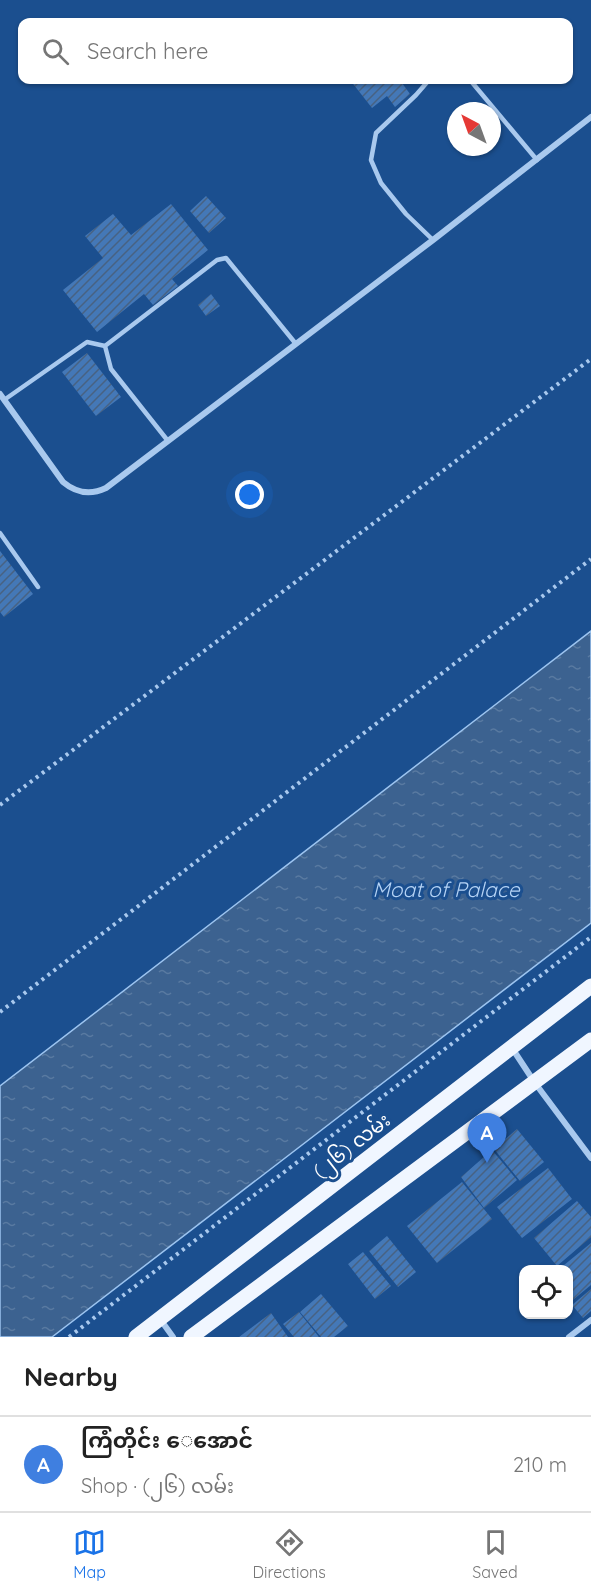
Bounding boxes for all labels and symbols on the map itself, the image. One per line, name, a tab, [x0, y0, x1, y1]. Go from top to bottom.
north arrow	[447, 102, 501, 156]
your location	[235, 480, 264, 509]
water label: Moat of Palace	[372, 876, 521, 902]
street label: (၂၆) လမ်း	[307, 1106, 397, 1186]
pin: A	[468, 1114, 506, 1163]

